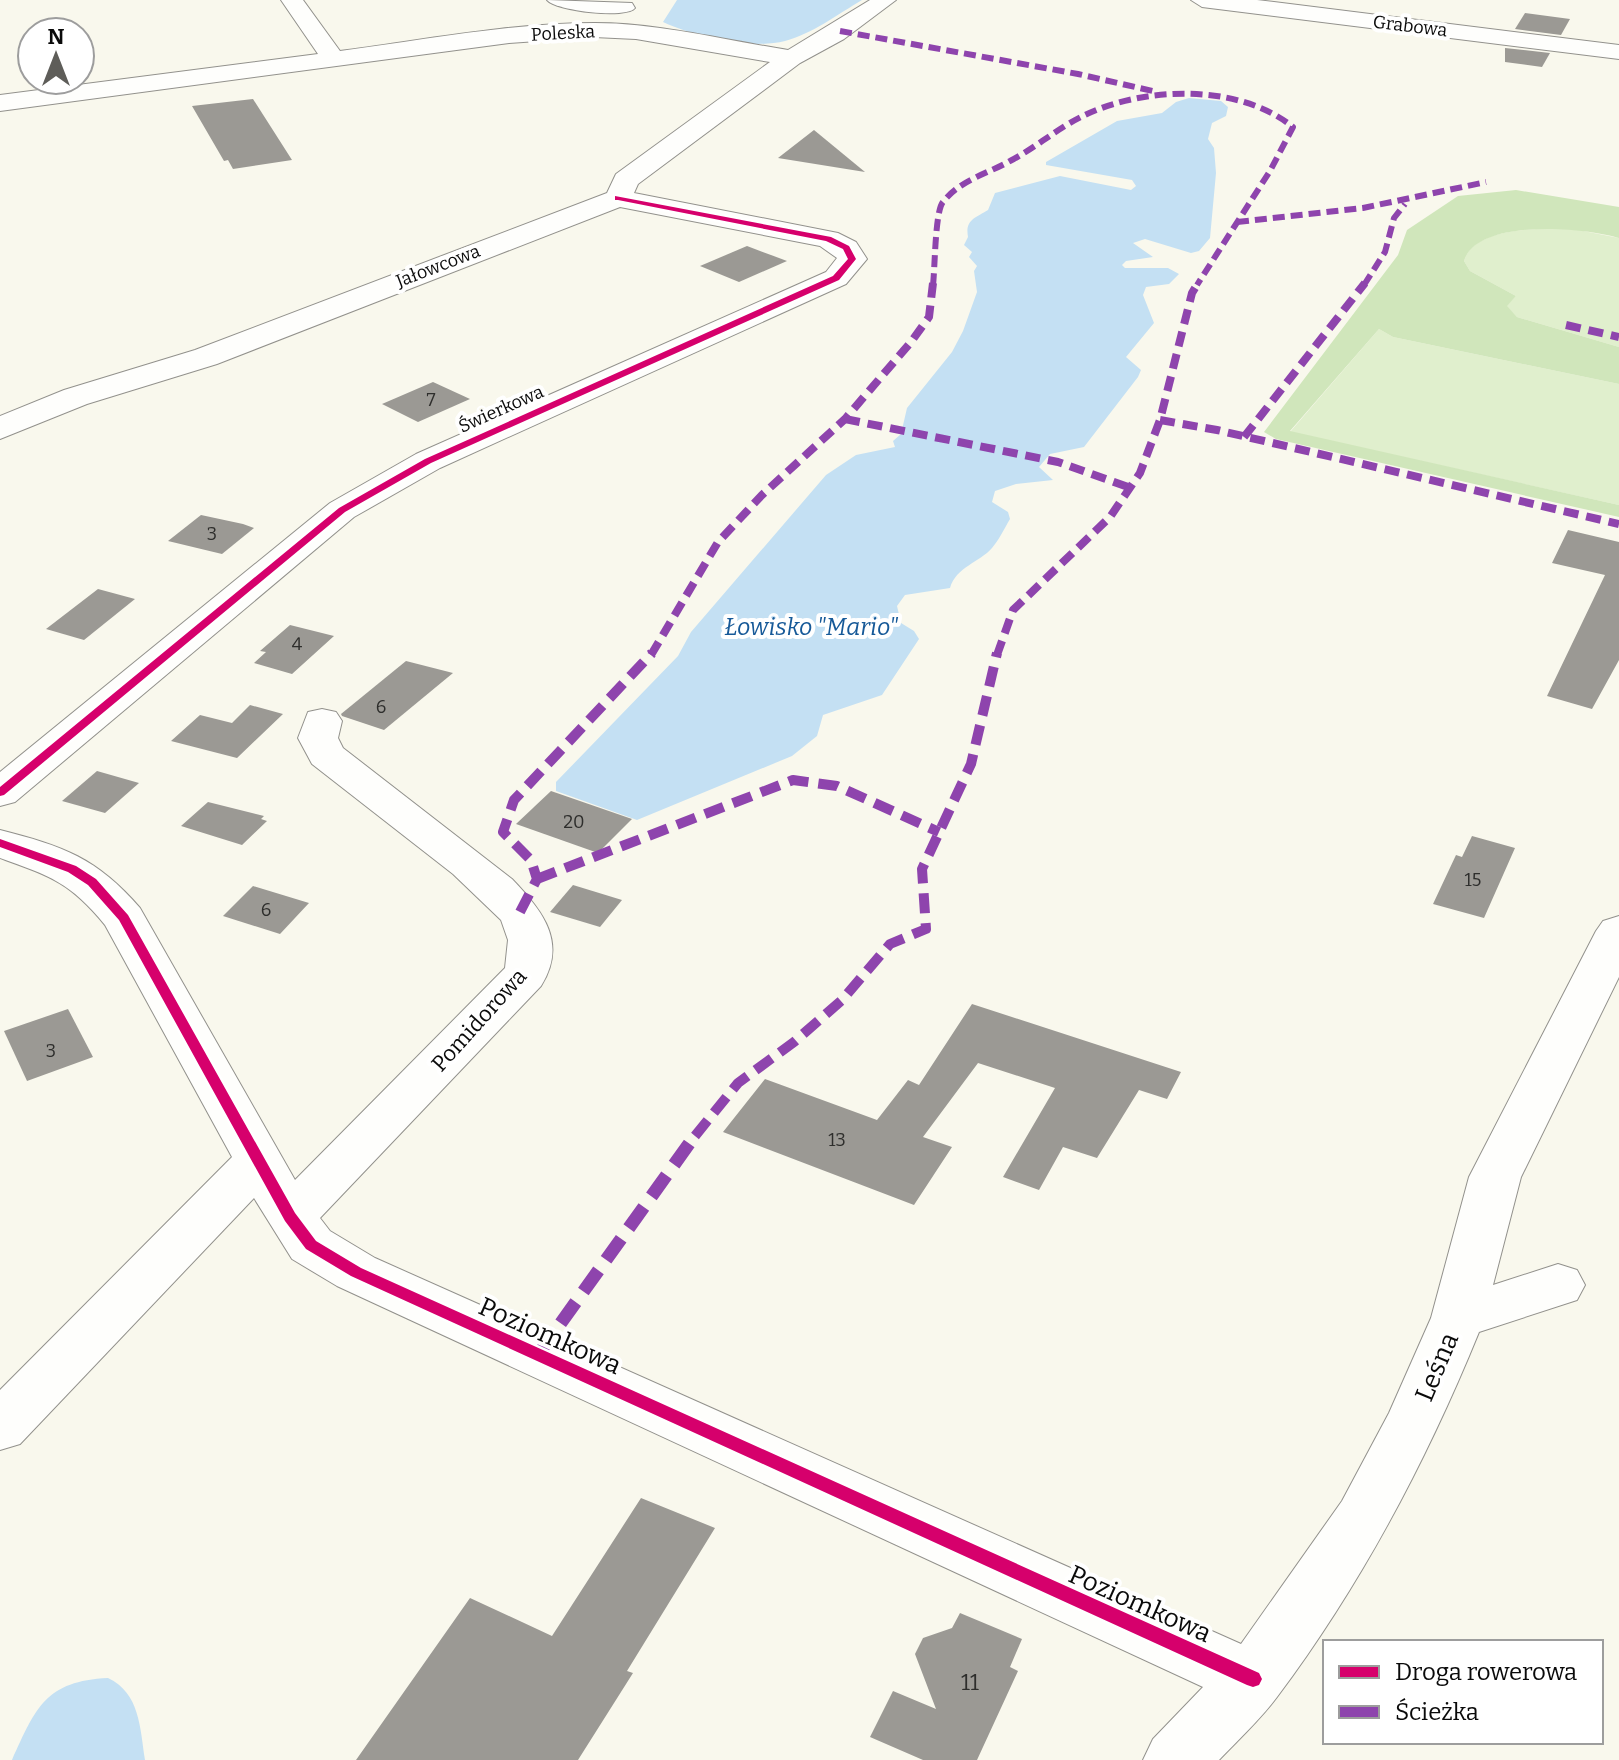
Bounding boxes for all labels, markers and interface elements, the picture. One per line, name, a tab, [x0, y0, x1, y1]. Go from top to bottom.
street label: Grabowa	[1372, 11, 1449, 41]
north arrow	[16, 16, 96, 96]
street label: Poleska	[530, 20, 596, 46]
text: N	[48, 23, 65, 50]
street label: Jałowcowa	[392, 240, 483, 292]
street label: Świerkowa	[455, 380, 547, 437]
house number: 7	[426, 389, 436, 411]
house number: 3	[207, 523, 217, 545]
water label: Łowisko "Mario"	[724, 613, 899, 641]
house number: 4	[292, 633, 303, 655]
house number: 6	[376, 696, 386, 718]
house number: 20	[563, 811, 585, 833]
house number: 15	[1465, 869, 1481, 891]
house number: 6	[261, 899, 271, 921]
street label: Pomidorowa	[426, 963, 532, 1077]
house number: 3	[46, 1040, 56, 1062]
house number: 13	[828, 1129, 846, 1151]
street label: Poziomkowa	[474, 1291, 626, 1381]
street label: Leśna	[1409, 1328, 1465, 1406]
street label: Poziomkowa	[1064, 1559, 1216, 1649]
legend	[1323, 1640, 1603, 1744]
text: Droga rowerowa	[1395, 1658, 1577, 1686]
house number: 11	[961, 1669, 979, 1696]
text: Ścieżka	[1395, 1698, 1479, 1726]

